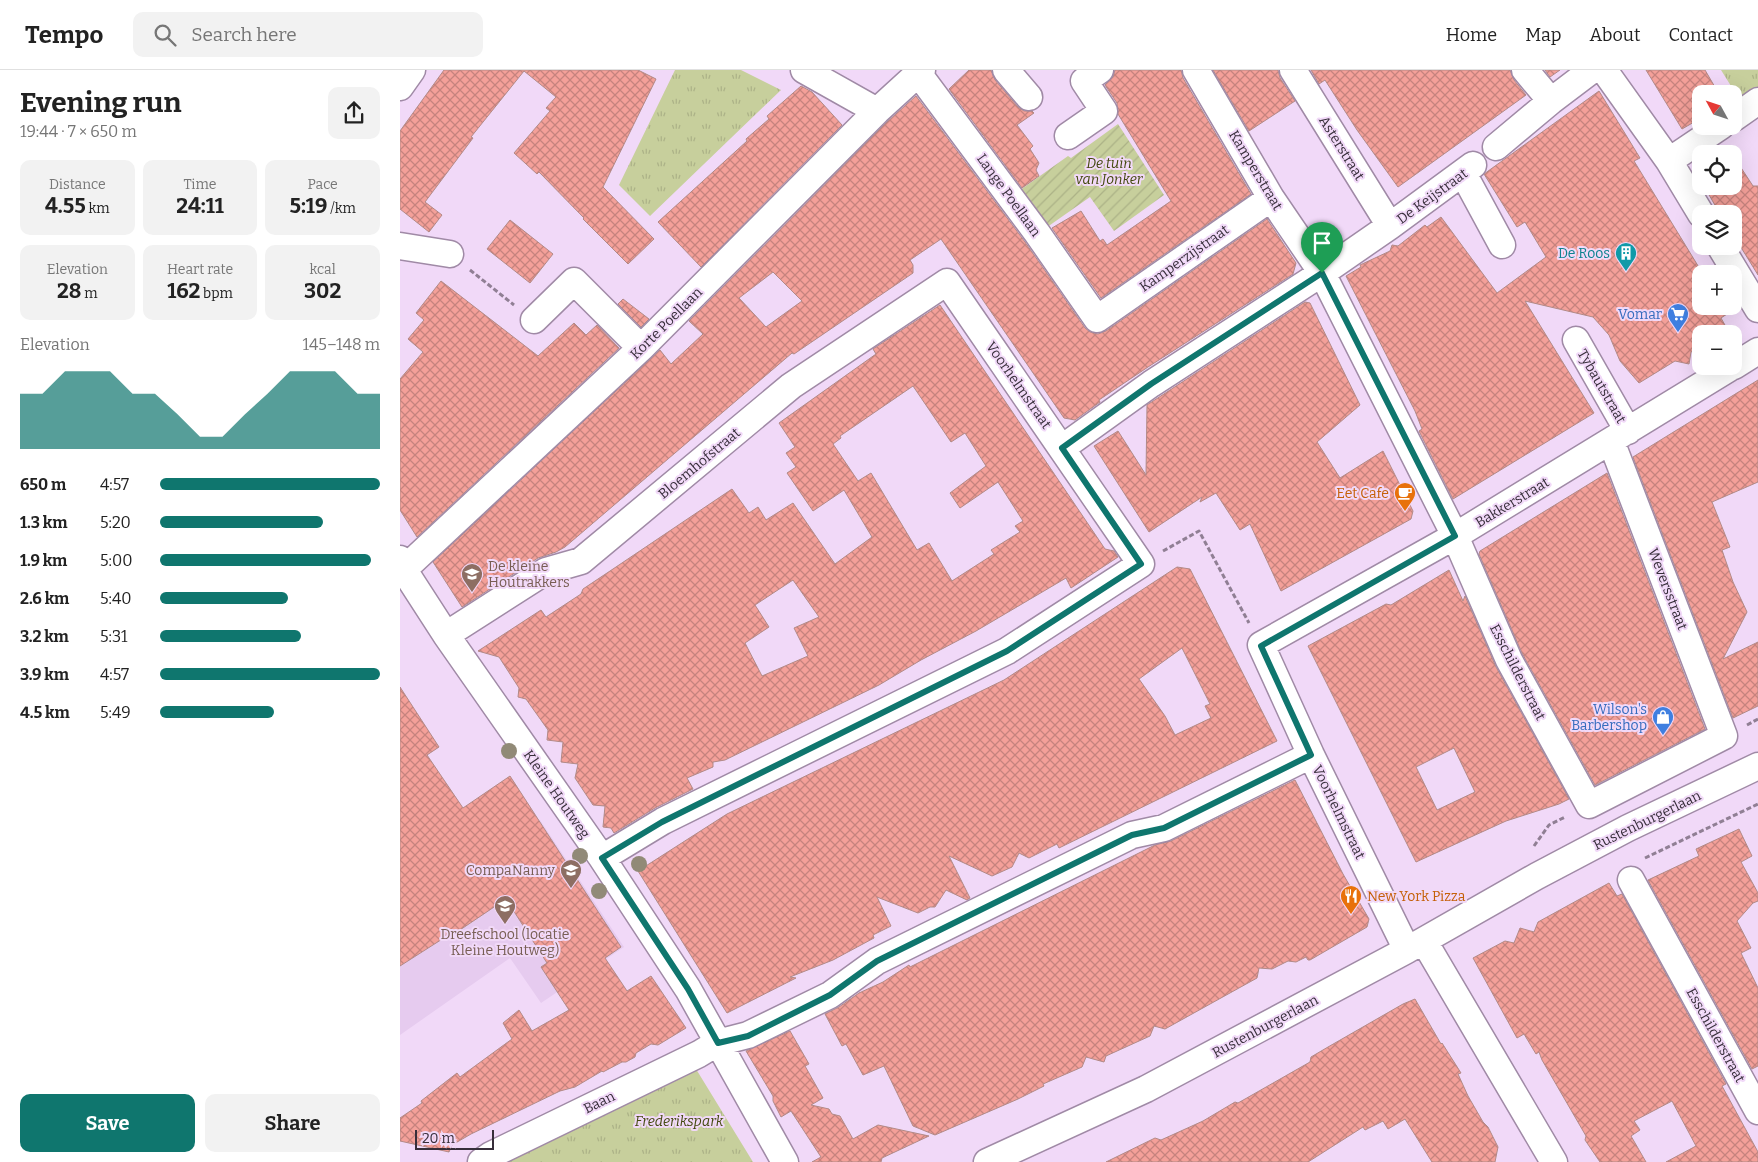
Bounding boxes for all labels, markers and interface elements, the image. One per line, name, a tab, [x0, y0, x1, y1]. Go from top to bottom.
search box	[133, 12, 483, 57]
text: Tempo	[25, 21, 103, 49]
icon: search	[151, 21, 179, 49]
text: Search here	[191, 23, 297, 46]
text: Home	[1446, 24, 1497, 46]
text: Map	[1525, 24, 1561, 46]
text: About	[1589, 24, 1640, 46]
text: Contact	[1668, 24, 1733, 46]
north arrow	[1692, 85, 1742, 135]
map controls	[1692, 85, 1742, 375]
text: Evening run	[20, 86, 181, 119]
button: share	[328, 87, 380, 139]
street label: Asterstraat	[1315, 113, 1368, 184]
text: 19:44 · 7 × 650 m	[20, 122, 137, 141]
street label: Kamperstraat	[1225, 127, 1286, 213]
button: locate	[1692, 145, 1742, 195]
street label: Lange Poellaan	[973, 151, 1044, 240]
park label: De tuin van Jonker	[1076, 155, 1144, 188]
street label: De Keijstraat	[1394, 165, 1471, 228]
text: Distance	[49, 176, 106, 193]
text: Time	[183, 176, 217, 193]
text: Pace	[308, 176, 338, 193]
text: 4.55	[45, 193, 86, 219]
text: 24:11	[176, 193, 224, 219]
text: 5:19	[289, 193, 327, 219]
text: km	[86, 200, 110, 217]
text: /km	[327, 200, 356, 217]
button: layers	[1692, 205, 1742, 255]
street label: Kamperzijstraat	[1136, 221, 1232, 296]
pin	[1301, 222, 1343, 273]
icon: arrive	[1308, 229, 1336, 257]
building icon: De Roos	[1614, 241, 1638, 272]
place label: De Roos	[1558, 245, 1610, 262]
text: Elevation	[47, 261, 108, 278]
text: Heart rate	[167, 261, 233, 278]
text: kcal	[310, 261, 336, 278]
button: +	[1692, 265, 1742, 315]
text: 28	[57, 278, 81, 304]
text: 162	[167, 278, 200, 304]
text: 302	[304, 278, 341, 304]
street label: Korte Poellaan	[627, 284, 706, 363]
text: m	[81, 285, 98, 302]
text: bpm	[200, 285, 233, 302]
supermarket icon: Vomar	[1666, 302, 1690, 333]
place label: Vomar	[1618, 306, 1662, 323]
button: −	[1692, 325, 1742, 375]
text: Elevation	[20, 335, 90, 354]
text: 145–148 m	[303, 335, 380, 354]
street label: Voorhelmstraat	[982, 338, 1055, 432]
street label: Tybautstraat	[1574, 346, 1630, 426]
street label: Bloemhofstraat	[655, 424, 744, 503]
street label: Bakkerstraat	[1472, 474, 1552, 531]
text: 650 m	[20, 475, 66, 494]
text: 4:57	[100, 475, 129, 494]
cafe icon: Eet Cafe	[1393, 481, 1417, 512]
place label: Eet Cafe	[1336, 485, 1389, 502]
text: 1.3 km	[20, 513, 67, 532]
text: 5:20	[100, 513, 131, 532]
street label: Weversstraat	[1644, 546, 1691, 632]
text: 1.9 km	[20, 551, 67, 570]
text: 5:00	[100, 551, 132, 570]
place label: De kleine Houtrakkers	[488, 558, 570, 591]
school or university icon: De kleine Houtrakkers	[460, 562, 484, 593]
text: 2.6 km	[20, 589, 69, 608]
text: 5:40	[100, 589, 132, 608]
street label: Esschilderstraat	[1486, 621, 1549, 723]
text: 3.2 km	[20, 627, 69, 646]
text: 5:31	[100, 627, 128, 646]
text: 3.9 km	[20, 665, 69, 684]
text: 4:57	[100, 665, 129, 684]
place label: Wilson's Barbershop	[1571, 701, 1647, 734]
text: 4.5 km	[20, 703, 70, 722]
text: 5:49	[100, 703, 131, 722]
shop icon: Wilson's Barbershop	[1651, 705, 1675, 736]
street label: Kleine Houtweg	[520, 747, 594, 842]
street label: Voorhelmstraat	[1308, 762, 1369, 862]
street label: Rustenburgerlaan	[1591, 787, 1704, 854]
school or university icon: CompaNanny	[559, 858, 583, 889]
place label: CompaNanny	[466, 862, 556, 879]
restaurant icon: New York Pizza	[1339, 884, 1363, 915]
place label: New York Pizza	[1367, 888, 1466, 905]
school or university icon: Dreefschool (locatie Kleine Houtweg)	[493, 894, 517, 925]
place label: Dreefschool (locatie Kleine Houtweg)	[440, 926, 570, 959]
street label: Esschilderstraat	[1683, 985, 1749, 1086]
street label: Rustenburgerlaan	[1209, 991, 1321, 1062]
street label: Baan	[581, 1088, 618, 1117]
button: Save	[20, 1094, 195, 1152]
button: Share	[205, 1094, 380, 1152]
park label: Frederikspark	[635, 1113, 724, 1130]
scale bar	[415, 1127, 494, 1150]
text: 20 m	[422, 1130, 455, 1147]

